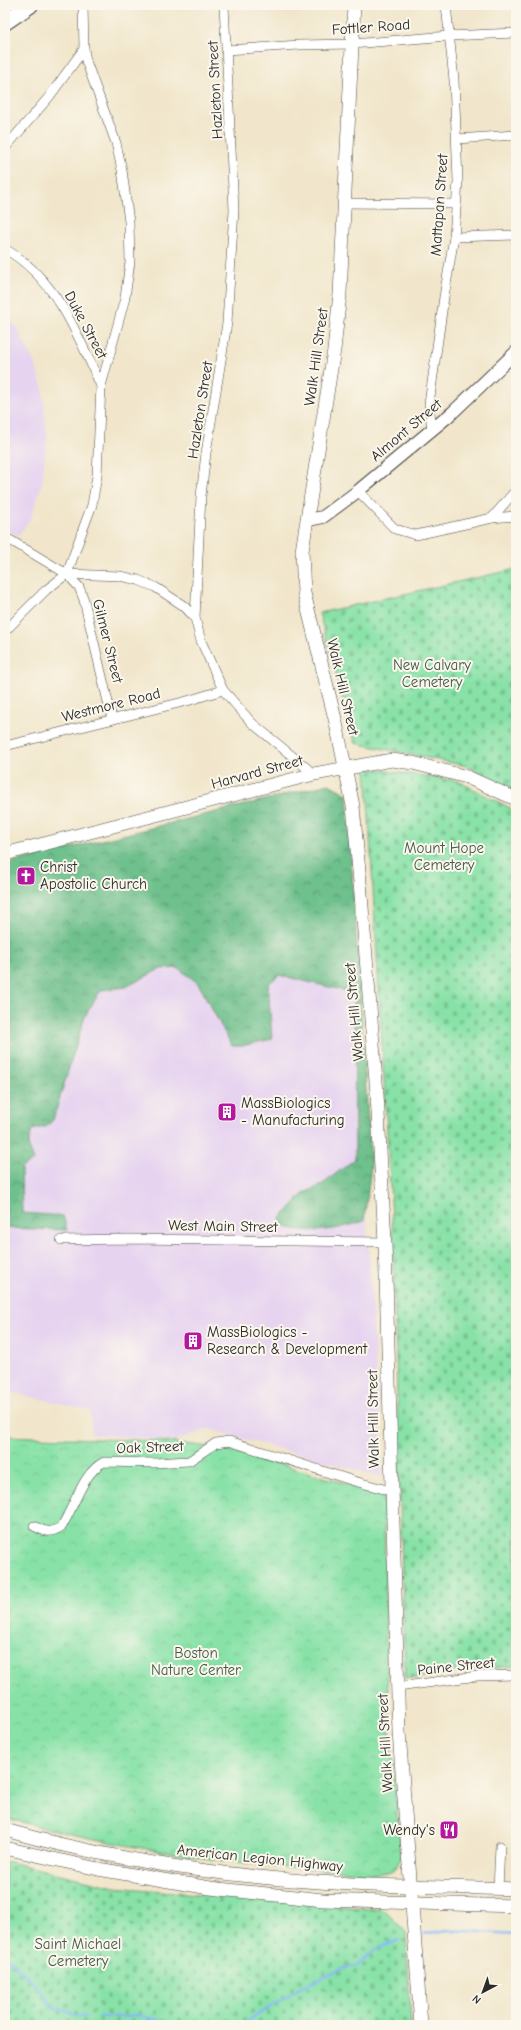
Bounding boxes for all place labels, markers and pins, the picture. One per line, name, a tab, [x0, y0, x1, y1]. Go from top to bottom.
place label: Christ Apostolic Church	[40, 858, 147, 893]
church icon: Christ Apostolic Church	[15, 865, 37, 887]
place label: MassBiologics - Manufacturing	[241, 1094, 345, 1129]
building icon: MassBiologics - Manufacturing	[216, 1101, 238, 1123]
place label: MassBiologics - Research & Development	[207, 1323, 368, 1358]
building icon: MassBiologics - Research & Development	[182, 1330, 204, 1352]
restaurant icon: Wendy's	[438, 1819, 460, 1841]
place label: Wendy's	[383, 1821, 435, 1839]

